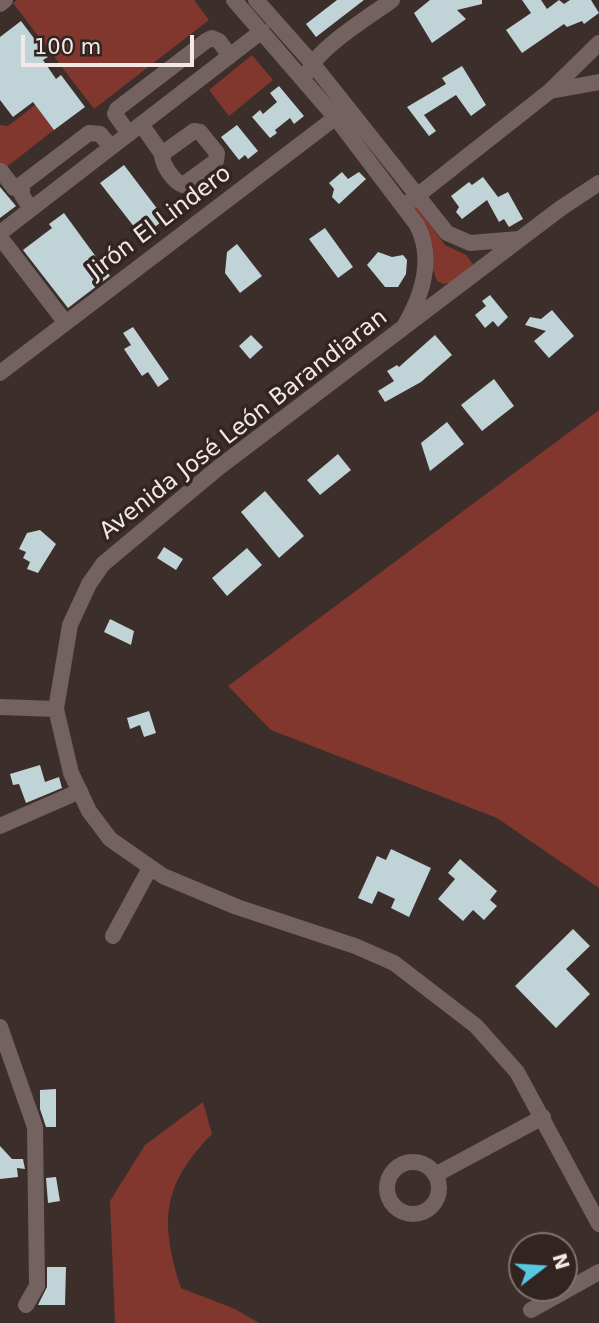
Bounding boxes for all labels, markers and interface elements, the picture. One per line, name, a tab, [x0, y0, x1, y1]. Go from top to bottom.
scale bar	[24, 21, 198, 65]
text: 100 m	[34, 35, 101, 59]
street label: Jirón El Lindero	[83, 160, 237, 286]
street label: Avenida José León Barandiaran	[95, 304, 393, 546]
north arrow	[508, 1232, 578, 1302]
text: N	[548, 1251, 574, 1272]

